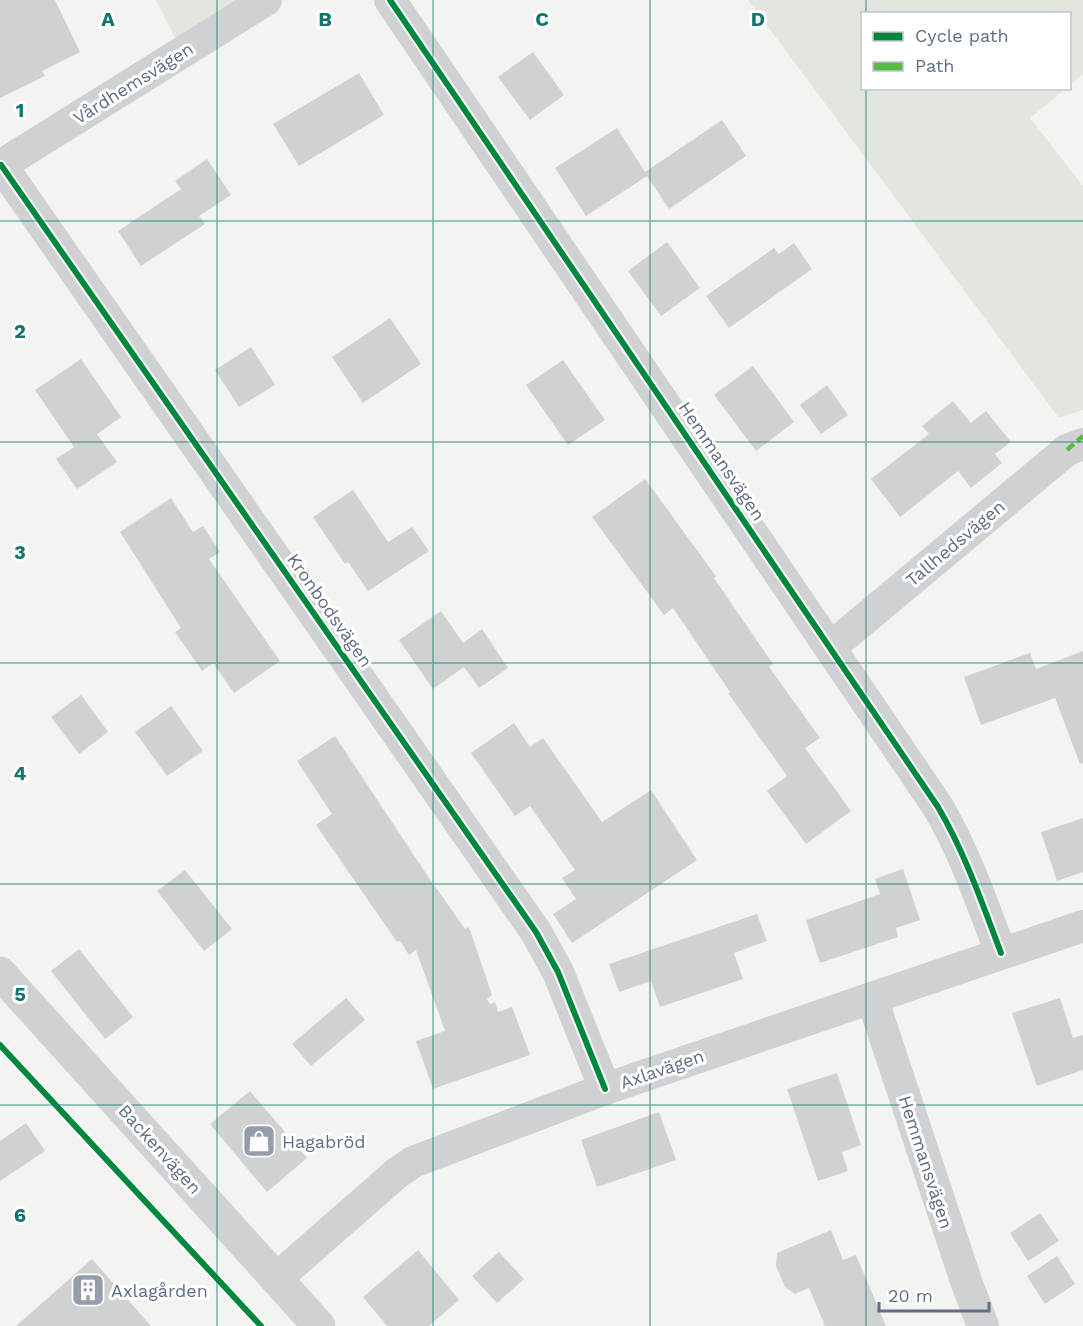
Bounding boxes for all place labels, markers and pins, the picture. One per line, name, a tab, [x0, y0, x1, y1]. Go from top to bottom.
shop icon: Hagabröd	[241, 1123, 277, 1159]
place label: Hagabröd	[282, 1131, 365, 1152]
building icon: Axlagården	[70, 1272, 106, 1308]
place label: Axlagården	[111, 1280, 208, 1301]

